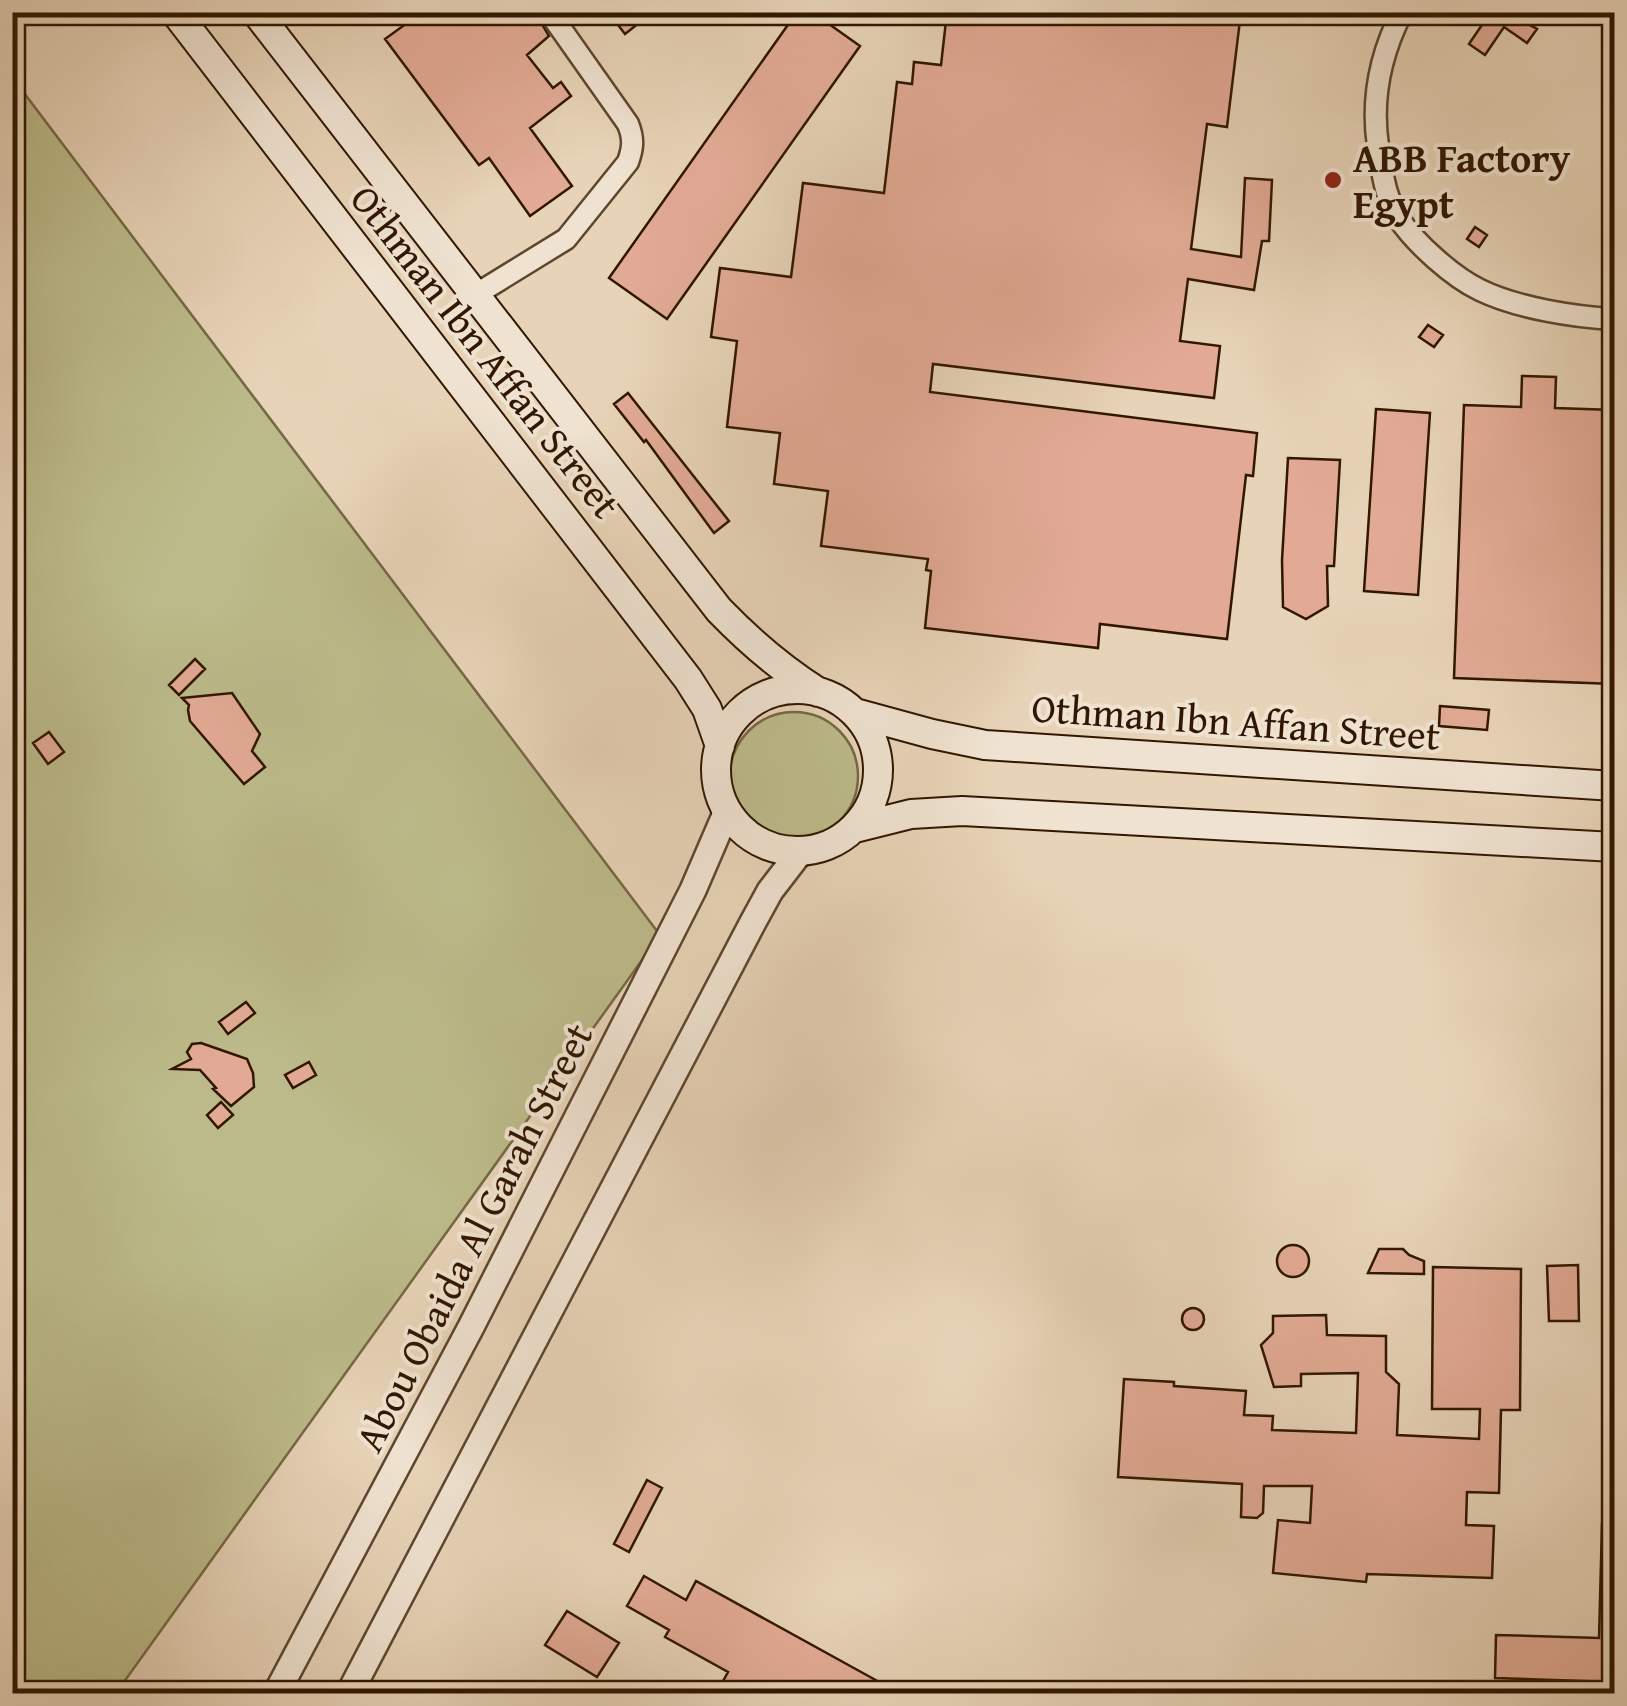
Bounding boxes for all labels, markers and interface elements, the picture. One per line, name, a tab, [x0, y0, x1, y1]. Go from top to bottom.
place label: ABB Factory Egypt	[1353, 128, 1571, 233]
marker: ABB Factory Egypt	[1322, 169, 1344, 191]
street label: Othman Ibn Affan Street	[337, 172, 635, 530]
street label: Othman Ibn Affan Street	[1030, 677, 1442, 765]
street label: Abou Obaida Al Garah Street	[339, 1012, 607, 1462]

